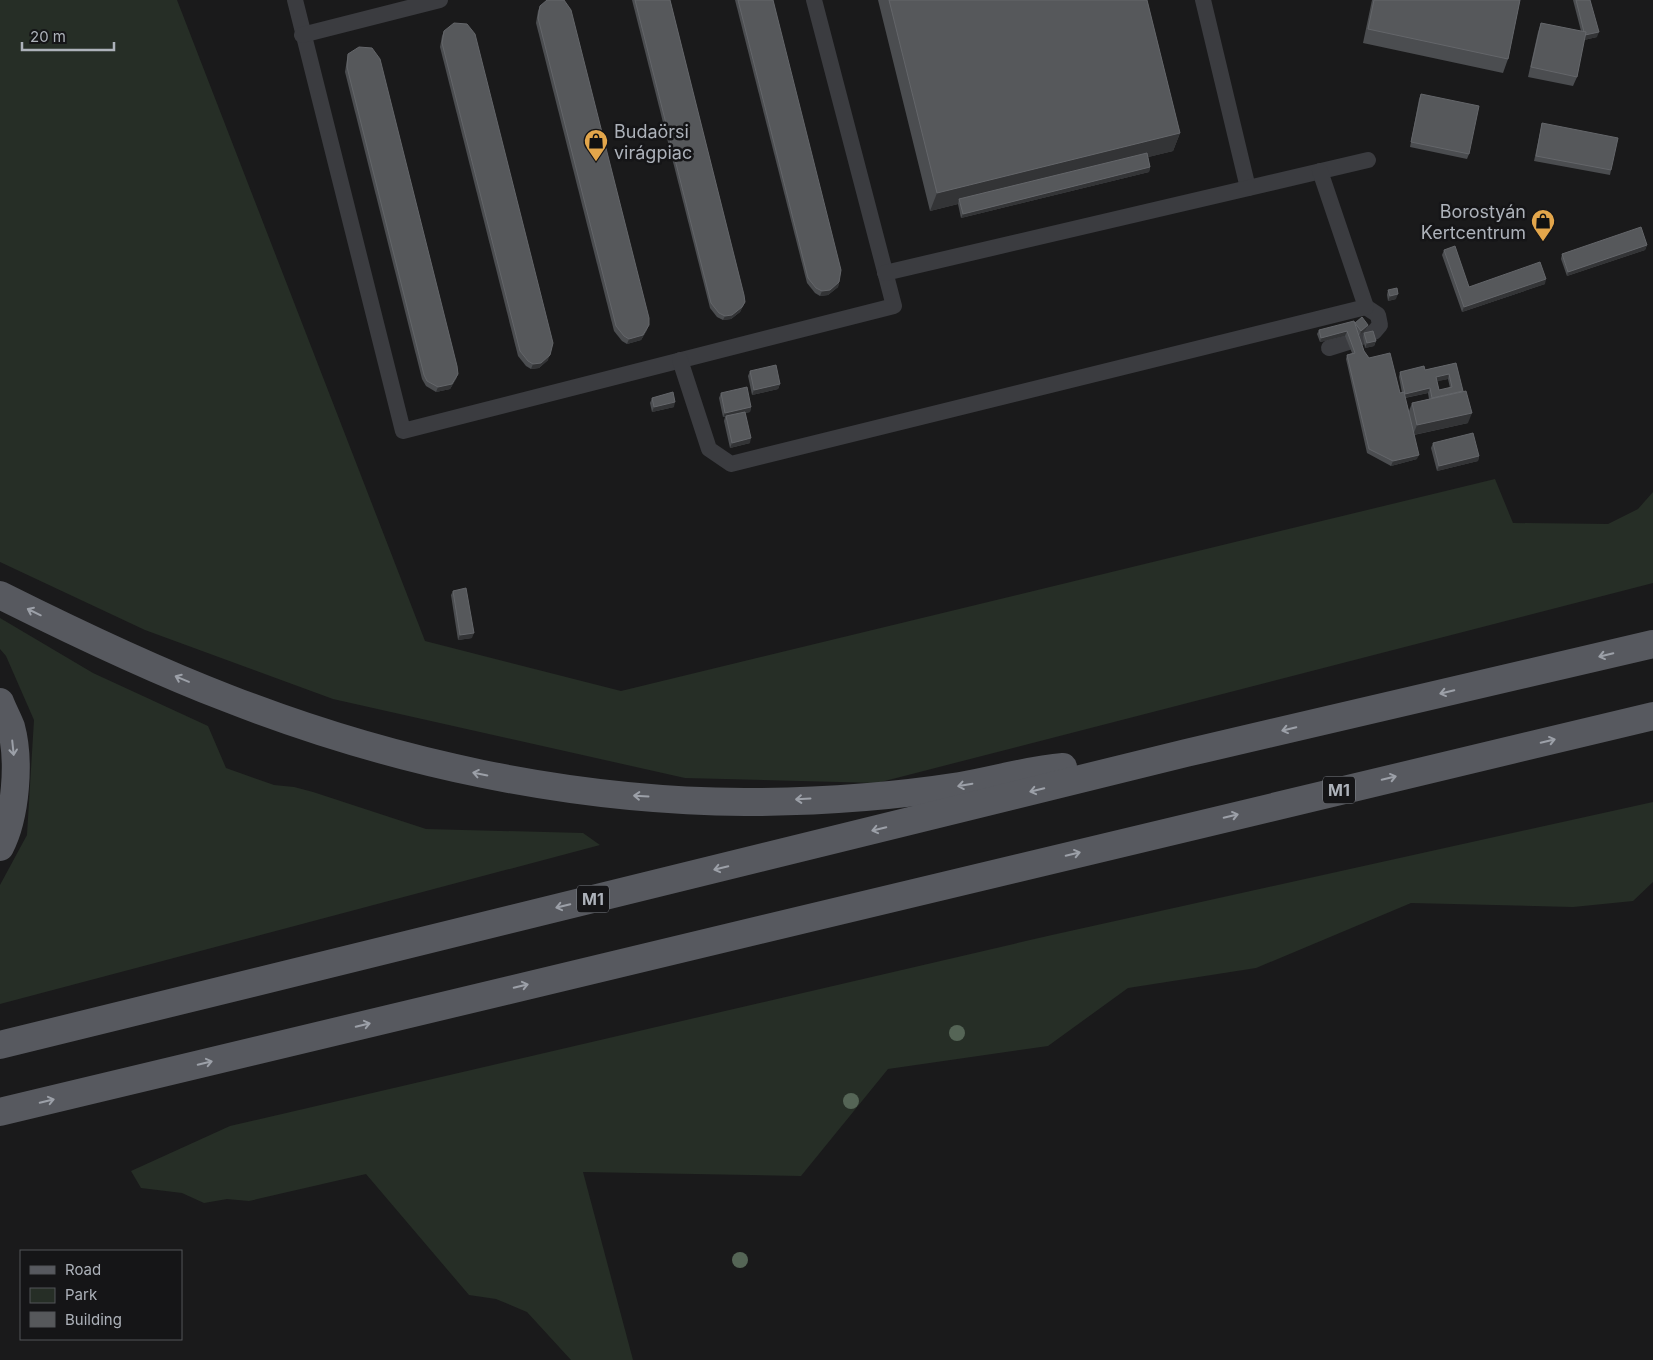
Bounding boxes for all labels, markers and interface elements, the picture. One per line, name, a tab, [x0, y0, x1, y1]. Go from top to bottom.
scale bar	[22, 20, 115, 52]
text: 20 m	[30, 27, 66, 46]
place label: Budaörsi virágpiac	[614, 121, 692, 163]
shop icon: Budaörsi virágpiac	[583, 128, 609, 162]
place label: Borostyán Kertcentrum	[1421, 201, 1526, 243]
shop icon: Borostyán Kertcentrum	[1530, 208, 1556, 242]
one-way arrow	[27, 607, 42, 617]
one-way arrow	[1598, 651, 1614, 660]
one-way arrow	[175, 674, 190, 684]
one-way arrow	[1440, 688, 1456, 697]
one-way arrow	[1282, 725, 1298, 734]
one-way arrow	[1539, 736, 1555, 745]
one-way arrow	[8, 740, 18, 756]
one-way arrow	[473, 768, 489, 778]
one-way arrow	[1381, 773, 1397, 782]
road number: M1	[1323, 776, 1355, 804]
one-way arrow	[957, 780, 973, 790]
one-way arrow	[1029, 786, 1045, 795]
one-way arrow	[633, 791, 649, 800]
one-way arrow	[795, 794, 812, 804]
one-way arrow	[1223, 811, 1239, 820]
one-way arrow	[872, 825, 888, 834]
one-way arrow	[1065, 849, 1081, 858]
one-way arrow	[714, 864, 730, 873]
road number: M1	[577, 886, 609, 912]
one-way arrow	[556, 902, 572, 911]
one-way arrow	[513, 981, 529, 990]
one-way arrow	[355, 1019, 371, 1029]
one-way arrow	[197, 1058, 213, 1067]
one-way arrow	[39, 1096, 55, 1105]
legend	[20, 1250, 182, 1340]
text: Road	[65, 1260, 101, 1279]
text: Park	[65, 1285, 98, 1304]
text: Building	[65, 1310, 122, 1329]

